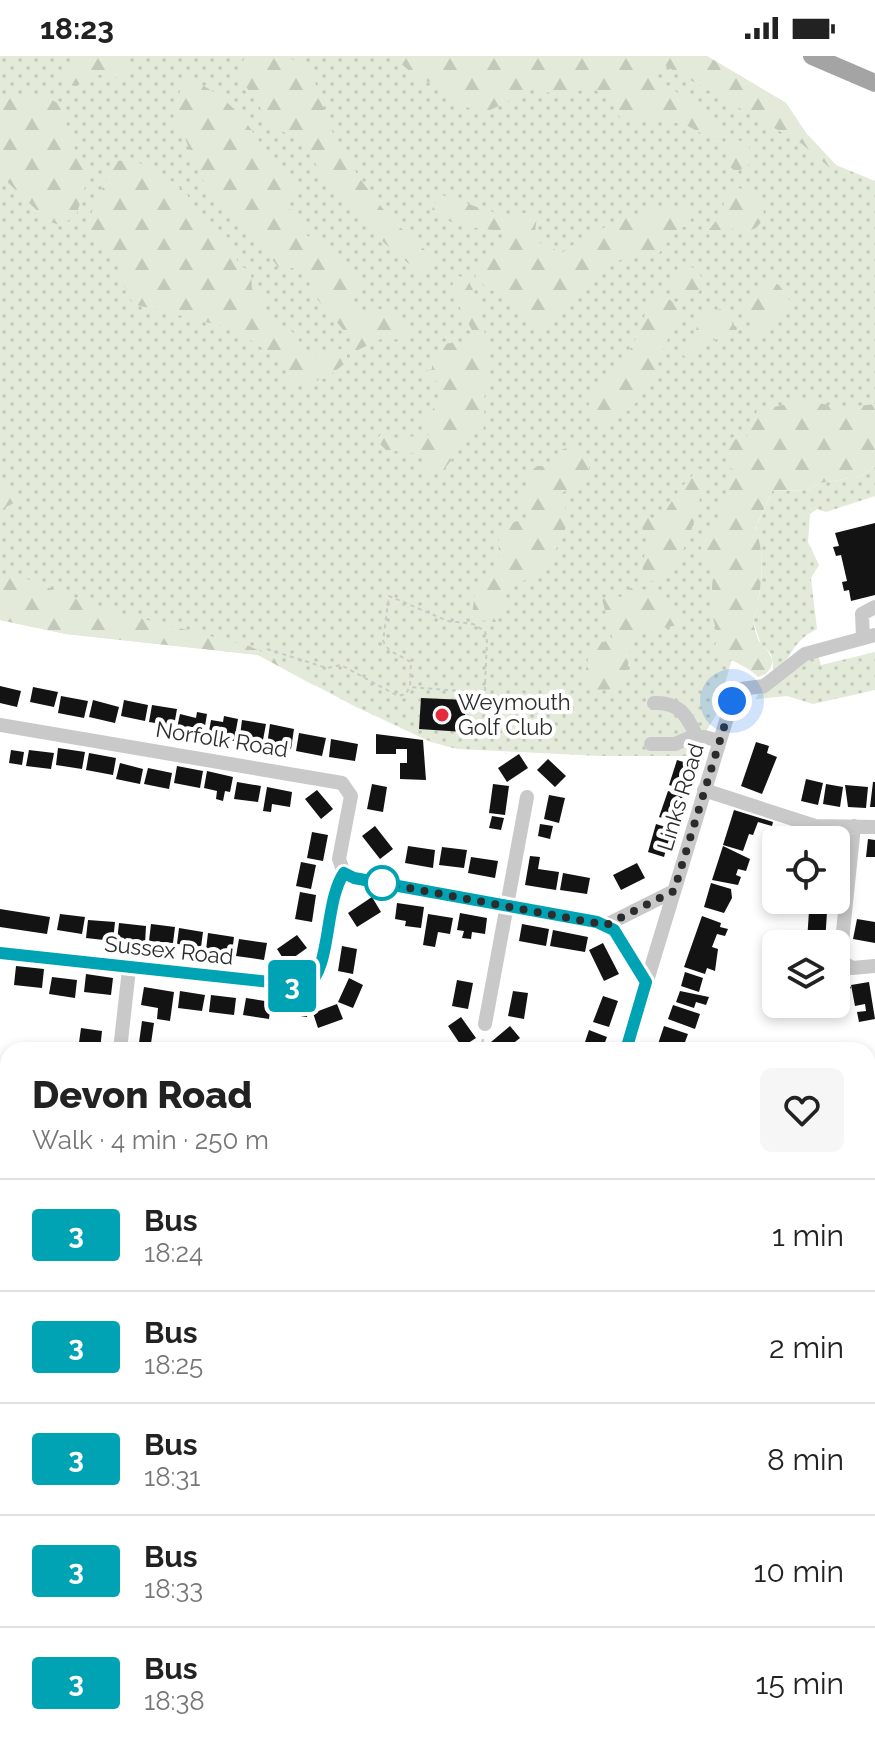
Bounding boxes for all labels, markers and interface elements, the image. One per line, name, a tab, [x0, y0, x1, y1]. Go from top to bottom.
text: 18:23	[40, 11, 114, 46]
your location	[712, 681, 752, 721]
place label: Weymouth Golf Club	[458, 689, 571, 740]
marker: Weymouth Golf Club	[433, 706, 451, 724]
street label: Norfolk Road	[154, 716, 290, 762]
street label: Links Road	[651, 740, 709, 854]
map controls	[762, 826, 850, 1018]
button: locate	[762, 826, 850, 914]
unlabelled marker	[365, 866, 399, 900]
street label: Sussex Road	[103, 930, 235, 970]
button: layers	[762, 930, 850, 1018]
line badge: 3	[266, 960, 318, 1012]
text: 3	[284, 969, 300, 1002]
button: heart	[760, 1068, 844, 1152]
text: Devon Road	[32, 1072, 252, 1117]
text: Walk · 4 min · 250 m	[32, 1125, 269, 1155]
text: Bus	[144, 1203, 198, 1238]
text: 3	[68, 1218, 84, 1251]
text: 1 min	[772, 1218, 844, 1253]
text: 18:24	[144, 1238, 203, 1268]
text: Bus	[144, 1315, 198, 1350]
text: 3	[68, 1330, 84, 1363]
text: 2 min	[769, 1330, 844, 1365]
text: 18:25	[144, 1350, 203, 1380]
text: Bus	[144, 1427, 198, 1462]
text: 3	[68, 1442, 84, 1475]
text: 8 min	[767, 1442, 844, 1477]
text: 18:31	[144, 1462, 200, 1492]
text: Bus	[144, 1539, 198, 1574]
text: 3	[68, 1554, 84, 1587]
text: 10 min	[754, 1554, 844, 1589]
text: 18:33	[144, 1574, 203, 1604]
text: Bus	[144, 1651, 198, 1686]
text: 3	[68, 1666, 84, 1699]
text: 15 min	[756, 1666, 844, 1701]
text: 18:38	[144, 1686, 205, 1716]

